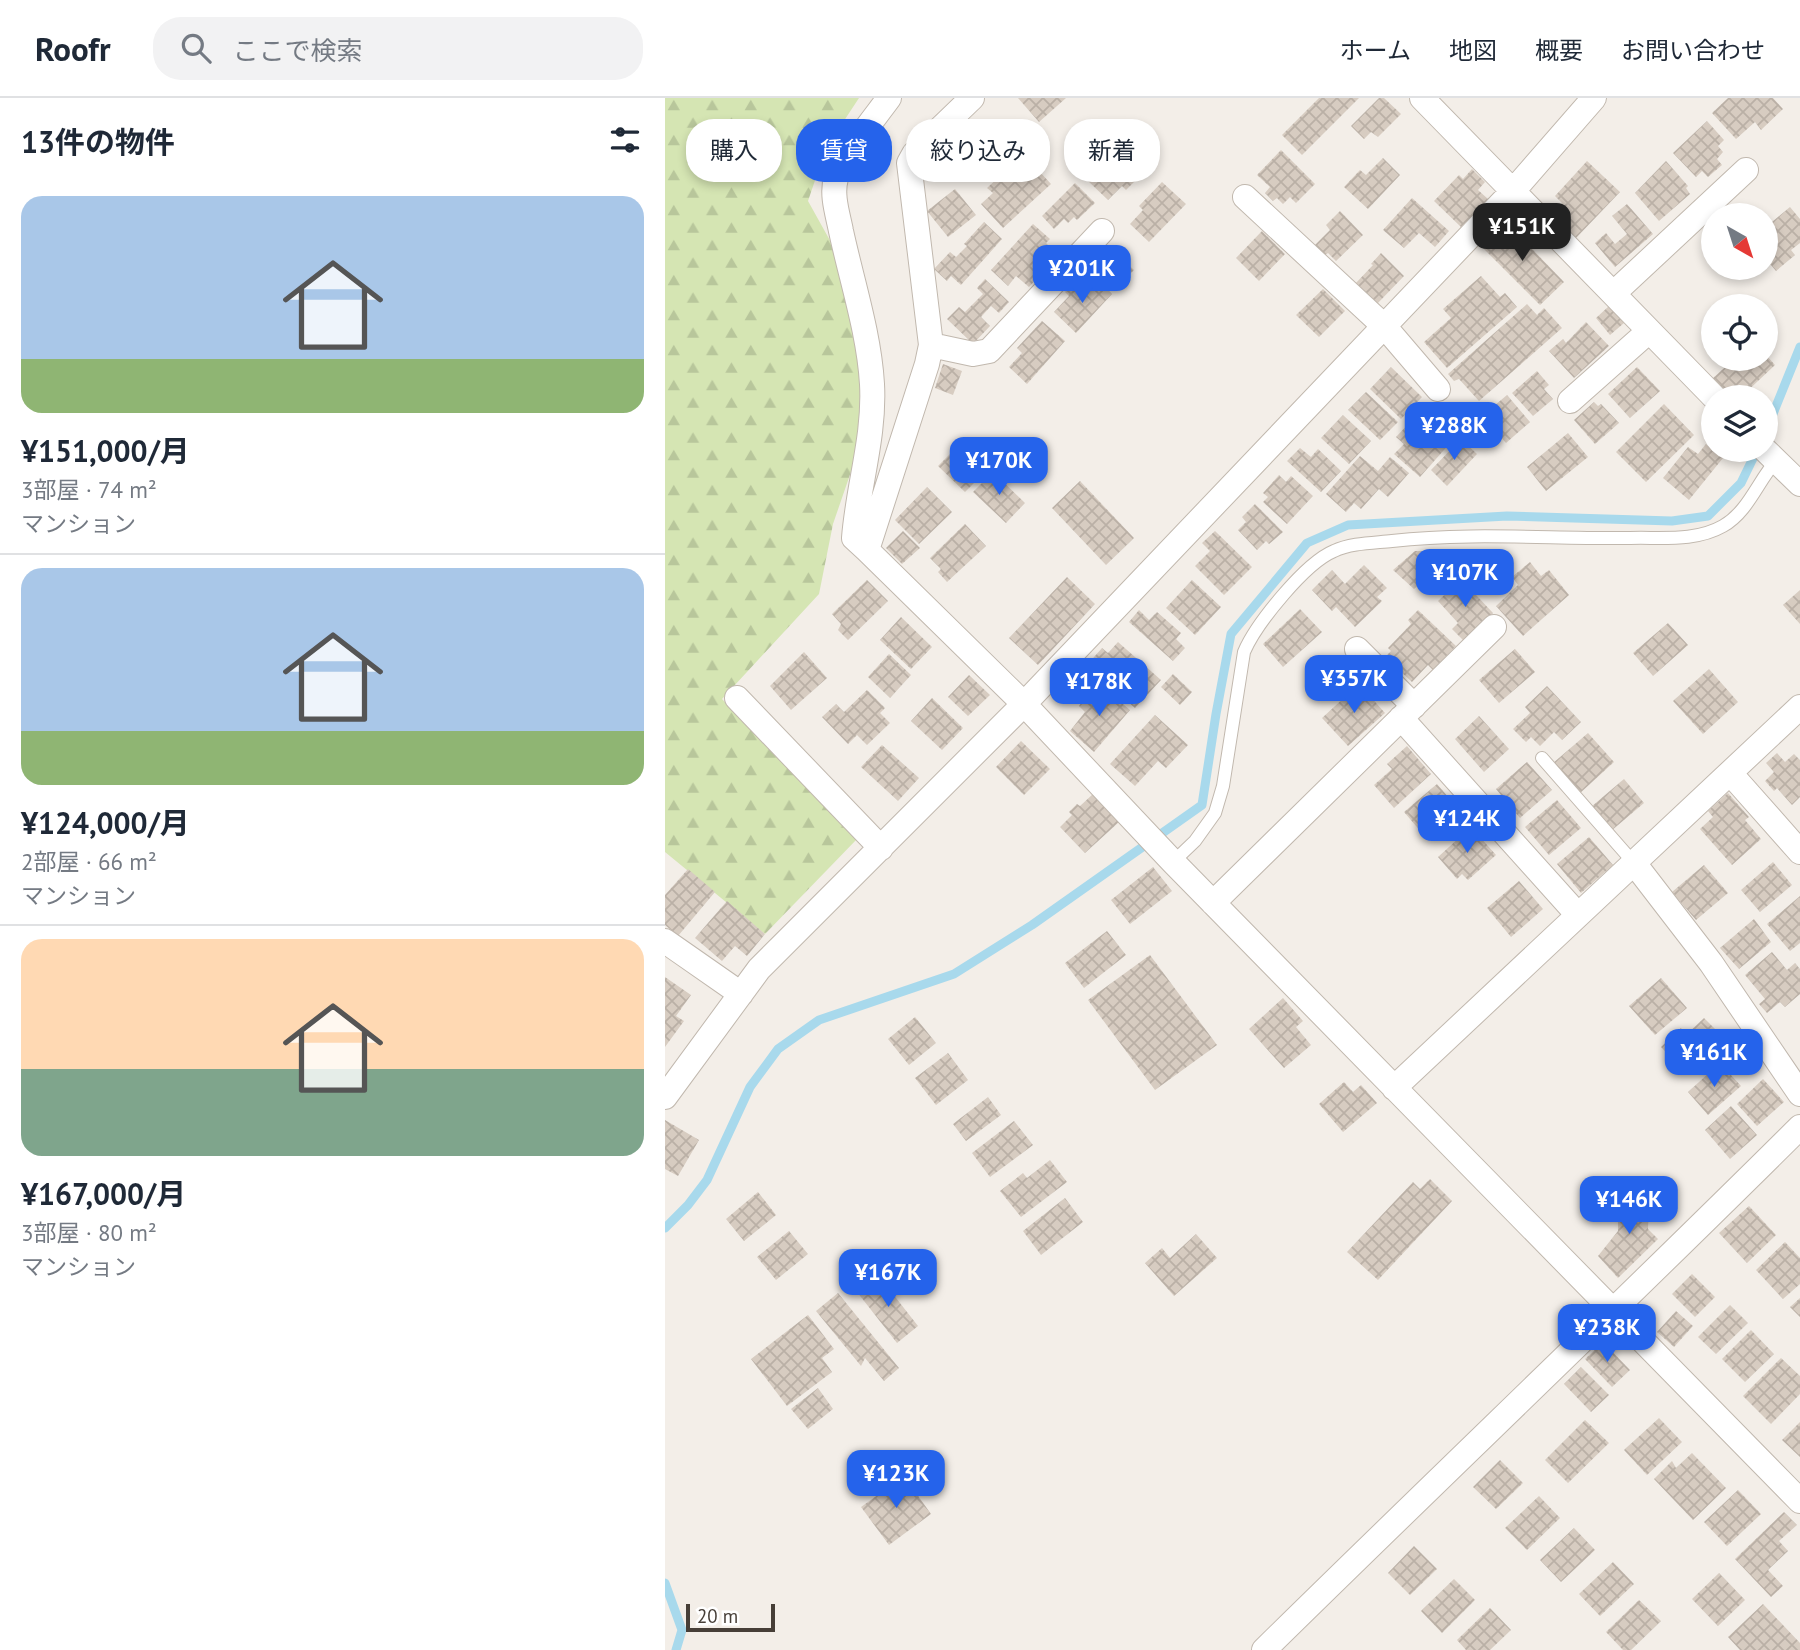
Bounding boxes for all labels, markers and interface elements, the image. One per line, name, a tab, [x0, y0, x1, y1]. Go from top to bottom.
search box	[153, 17, 643, 80]
text: Roofr	[35, 27, 111, 70]
icon: search	[177, 29, 215, 67]
text: ここで検索	[233, 34, 363, 67]
text: ホーム	[1340, 35, 1411, 66]
text: 地図	[1449, 35, 1497, 66]
text: 概要	[1535, 35, 1583, 66]
text: お問い合わせ	[1621, 35, 1765, 66]
chip: 購入	[686, 119, 782, 182]
chip: 賃貸	[796, 119, 892, 182]
chip: 絞り込み	[906, 119, 1050, 182]
chip: 新着	[1064, 119, 1160, 182]
icon: filters	[606, 121, 644, 159]
text: 13件の物件	[21, 122, 175, 161]
north arrow	[1701, 203, 1778, 280]
map controls	[1701, 203, 1778, 462]
pin: ¥151K	[1473, 204, 1571, 263]
text: ¥151K	[1489, 211, 1555, 240]
icon: home	[270, 242, 396, 368]
pin: ¥201K	[1033, 246, 1131, 305]
text: ¥201K	[1049, 253, 1115, 282]
button: locate	[1701, 294, 1778, 371]
button: layers	[1701, 385, 1778, 462]
pin: ¥288K	[1405, 402, 1503, 462]
text: ¥288K	[1421, 410, 1487, 439]
text: ¥151,000/月	[21, 431, 190, 470]
pin: ¥170K	[950, 438, 1048, 497]
text: ¥170K	[966, 445, 1032, 474]
text: 3部屋 · 74 m²	[21, 475, 157, 504]
text: マンション	[21, 509, 136, 538]
pin: ¥107K	[1416, 550, 1514, 609]
text: ¥107K	[1432, 557, 1498, 586]
icon: home	[270, 614, 396, 740]
pin: ¥357K	[1305, 656, 1403, 715]
pin: ¥178K	[1050, 658, 1148, 718]
text: ¥357K	[1321, 663, 1387, 692]
text: ¥178K	[1066, 666, 1132, 695]
pin: ¥124K	[1418, 796, 1516, 855]
text: ¥124,000/月	[21, 803, 190, 842]
text: ¥124K	[1434, 803, 1500, 832]
text: 2部屋 · 66 m²	[21, 847, 157, 876]
text: マンション	[21, 881, 136, 910]
icon: home	[270, 985, 396, 1111]
pin: ¥161K	[1665, 1030, 1763, 1089]
text: ¥161K	[1681, 1037, 1747, 1066]
text: ¥167,000/月	[21, 1174, 186, 1213]
pin: ¥146K	[1580, 1176, 1678, 1236]
text: ¥146K	[1596, 1184, 1662, 1213]
text: 3部屋 · 80 m²	[21, 1218, 157, 1247]
pin: ¥167K	[839, 1250, 937, 1309]
text: マンション	[21, 1252, 136, 1281]
text: ¥167K	[855, 1257, 921, 1286]
pin: ¥238K	[1558, 1304, 1656, 1364]
text: ¥238K	[1574, 1312, 1640, 1341]
pin: ¥123K	[847, 1450, 945, 1510]
text: ¥123K	[863, 1458, 929, 1487]
scale bar	[686, 1601, 775, 1633]
text: 20 m	[697, 1604, 738, 1628]

